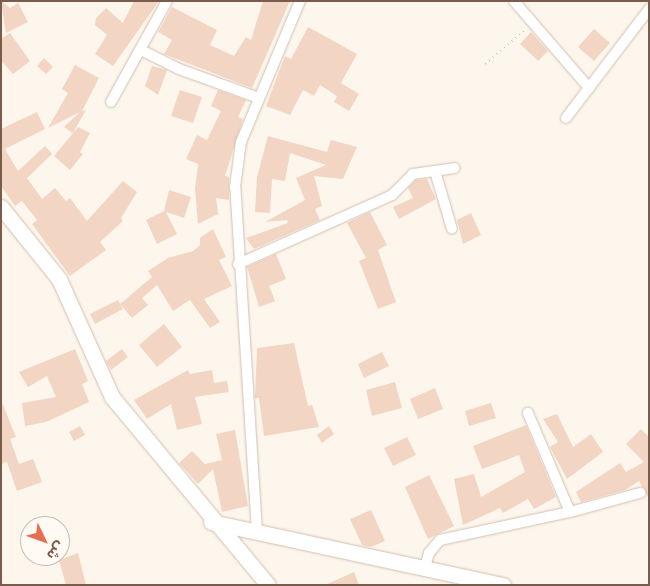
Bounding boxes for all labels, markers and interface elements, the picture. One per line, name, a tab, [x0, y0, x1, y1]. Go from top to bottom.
north arrow	[20, 516, 70, 566]
text: ش	[44, 539, 67, 562]

